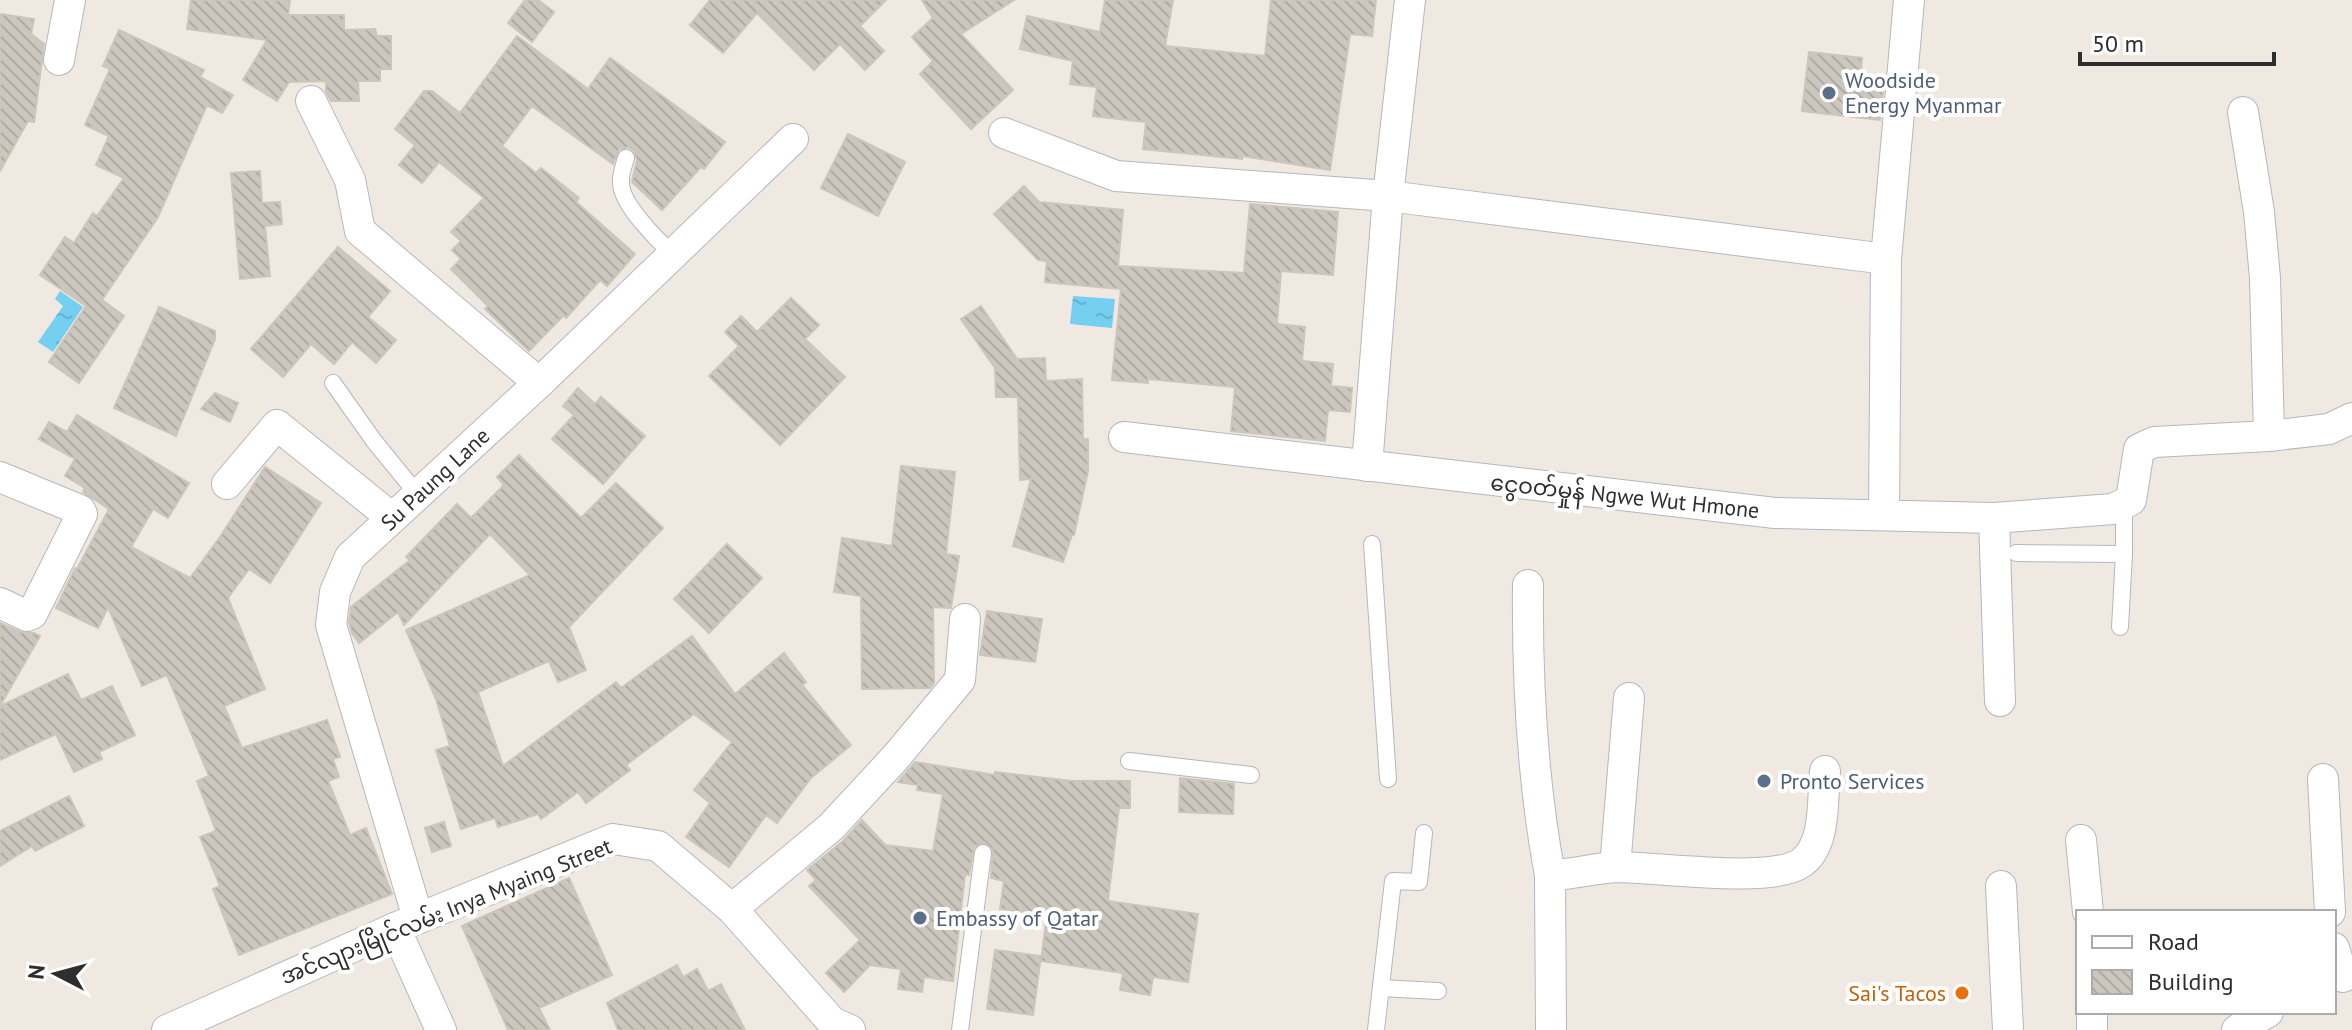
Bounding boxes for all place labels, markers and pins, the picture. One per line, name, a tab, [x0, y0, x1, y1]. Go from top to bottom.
place label: Woodside Energy Myanmar	[1845, 66, 2002, 119]
marker: Woodside Energy Myanmar	[1820, 84, 1838, 102]
place label: Pronto Services	[1780, 767, 1924, 795]
marker: Pronto Services	[1755, 772, 1773, 790]
place label: Embassy of Qatar	[936, 904, 1099, 932]
marker: Embassy of Qatar	[911, 909, 929, 927]
place label: Sai's Tacos	[1848, 979, 1946, 1007]
marker: Sai's Tacos	[1953, 984, 1971, 1002]

